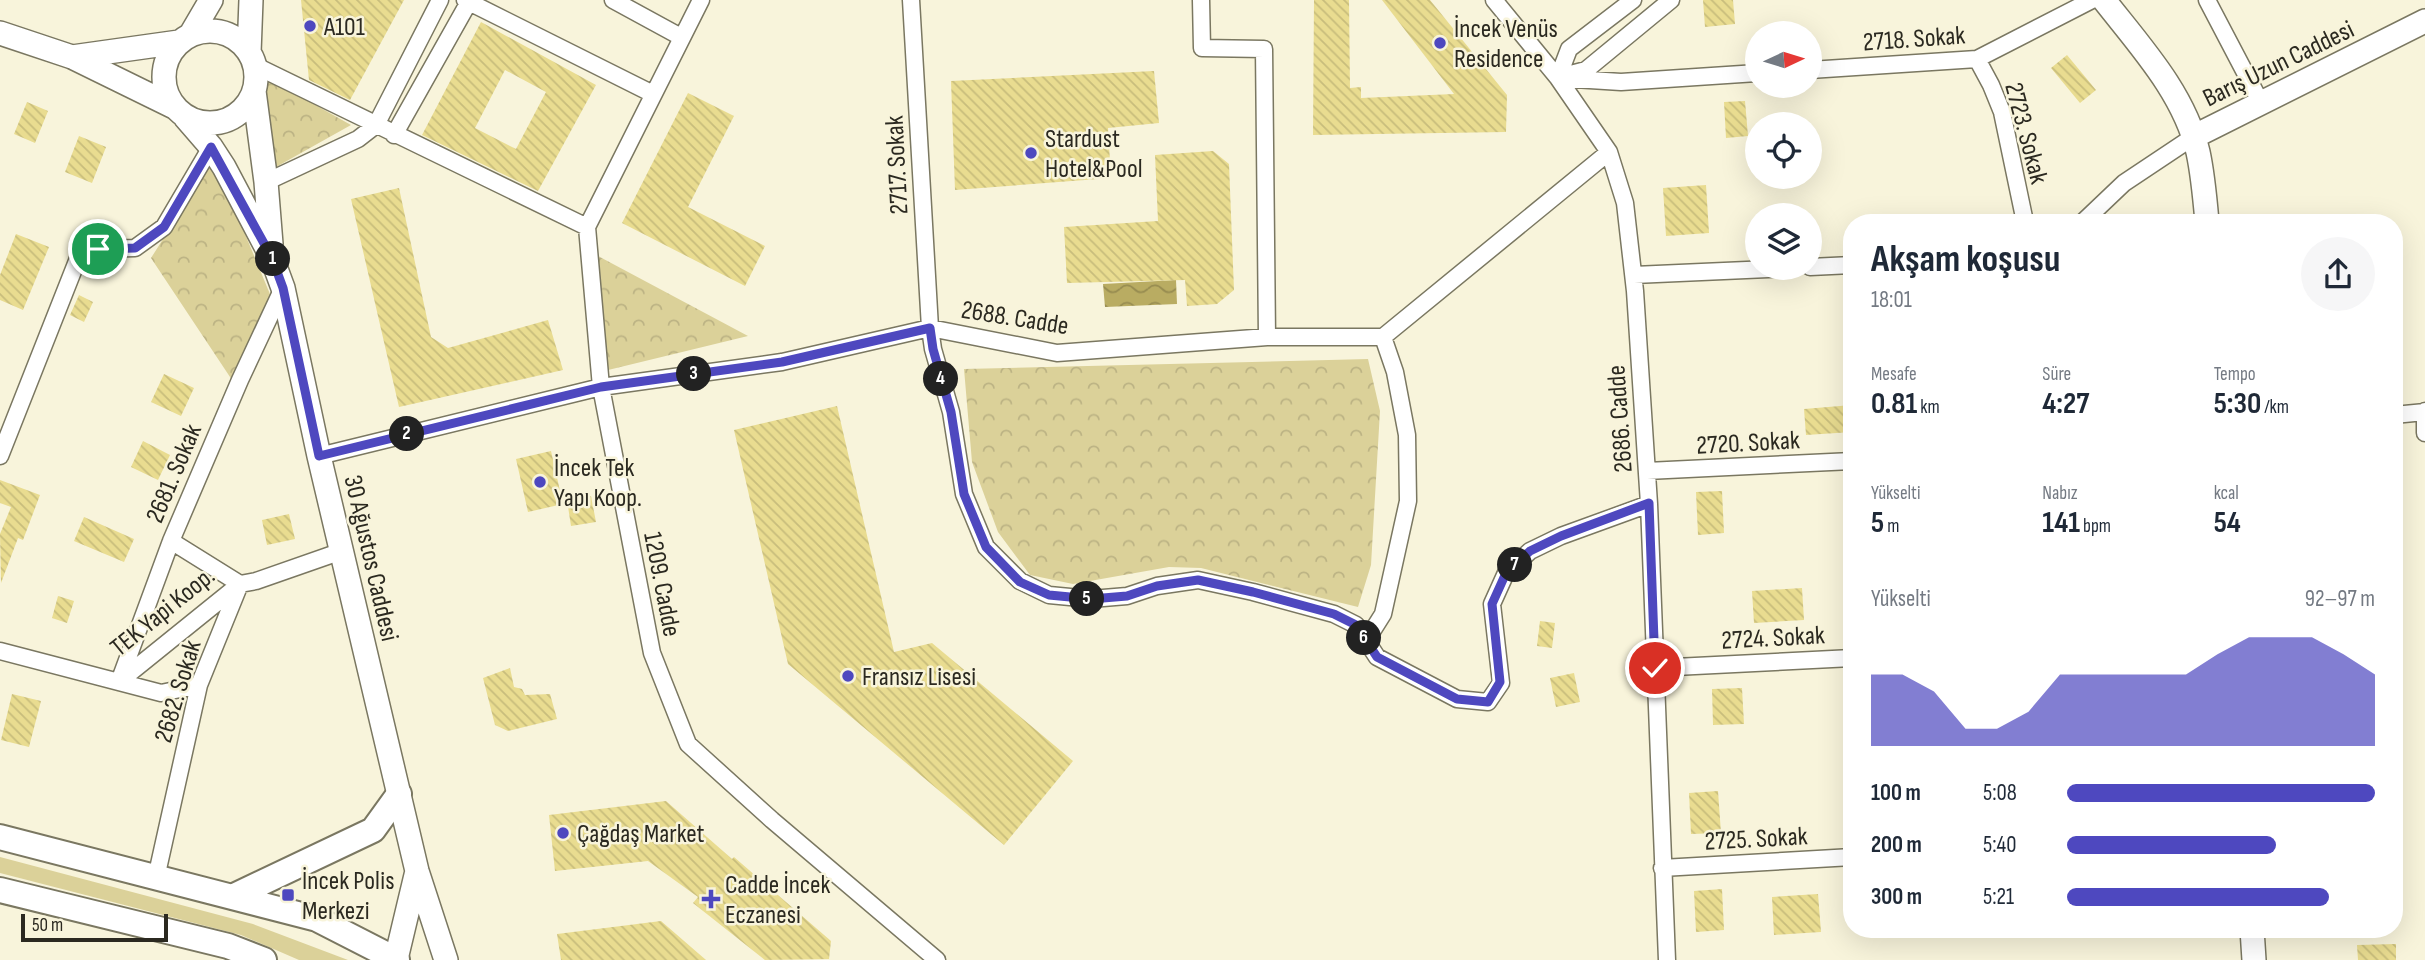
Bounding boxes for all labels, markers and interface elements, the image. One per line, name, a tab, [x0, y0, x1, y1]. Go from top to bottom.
place label: A101	[323, 12, 365, 43]
place label: İncek Venüs Residence	[1454, 14, 1558, 75]
street label: Barış Uzun Caddesi	[2198, 14, 2359, 114]
marker: A101	[302, 18, 318, 34]
street label: 2718. Sokak	[1862, 20, 1966, 59]
north arrow	[1745, 21, 1822, 98]
map controls	[1745, 21, 1822, 280]
marker: İncek Venüs Residence	[1432, 35, 1448, 51]
street label: 2723. Sokak	[1997, 79, 2054, 187]
button: locate	[1745, 112, 1822, 189]
street label: 2717. Sokak	[879, 115, 916, 215]
place label: Stardust Hotel&Pool	[1045, 124, 1143, 185]
marker: Stardust Hotel&Pool	[1023, 145, 1039, 161]
button: layers	[1745, 203, 1822, 280]
pin	[68, 219, 128, 279]
icon: arrive	[79, 230, 117, 268]
text: Akşam koşusu	[1871, 237, 2060, 282]
button: share	[2301, 237, 2375, 311]
pin: 1	[256, 242, 290, 276]
text: 1	[269, 247, 276, 270]
text: 18:01	[1871, 286, 1912, 314]
street label: 2688. Cadde	[959, 295, 1071, 342]
pin: 3	[676, 356, 712, 392]
text: 3	[689, 362, 698, 385]
pin: 4	[923, 362, 958, 396]
text: Mesafe	[1871, 363, 1917, 386]
text: Süre	[2042, 363, 2071, 386]
text: Tempo	[2214, 363, 2256, 386]
street label: 2686. Cadde	[1601, 364, 1640, 474]
text: 4	[936, 367, 945, 390]
text: 0.81	[1871, 386, 1917, 422]
text: 4:27	[2042, 386, 2089, 422]
text: 5:30	[2214, 386, 2261, 422]
text: km	[1917, 396, 1940, 419]
text: /km	[2261, 396, 2289, 419]
pin: 2	[390, 416, 424, 452]
street label: 2681. Sokak	[140, 420, 209, 528]
text: 2	[402, 422, 411, 445]
street label: 2720. Sokak	[1696, 425, 1801, 462]
place label: İncek Tek Yapı Koop.	[554, 453, 642, 514]
street label: 30 Ağustos Caddesi	[336, 472, 405, 644]
marker: İncek Tek Yapı Koop.	[532, 474, 548, 490]
text: Yükselti	[1871, 482, 1920, 505]
text: Nabız	[2042, 482, 2078, 505]
text: kcal	[2214, 482, 2239, 505]
text: 5	[1871, 505, 1884, 541]
text: 141	[2042, 505, 2080, 541]
text: 54	[2214, 505, 2241, 541]
text: m	[1884, 515, 1899, 538]
text: bpm	[2080, 515, 2111, 538]
street label: 1209. Cadde	[636, 529, 687, 639]
pin: 7	[1498, 548, 1532, 582]
text: 7	[1510, 553, 1519, 576]
street label: TEK Yapi Koop.	[105, 561, 221, 664]
pin: 5	[1070, 582, 1104, 616]
text: Yükselti	[1871, 585, 1931, 613]
text: 92–97 m	[2305, 585, 2375, 613]
text: 5	[1082, 587, 1091, 610]
pin: 6	[1346, 620, 1382, 656]
street label: 2724. Sokak	[1721, 620, 1826, 657]
text: 6	[1359, 626, 1368, 649]
street label: 2682. Sokak	[148, 636, 209, 746]
pin	[1625, 638, 1685, 698]
icon: check	[1636, 649, 1674, 687]
place label: Fransız Lisesi	[862, 662, 976, 693]
marker: Fransız Lisesi	[840, 668, 856, 684]
text: 100 m	[1871, 779, 1921, 807]
text: 5:08	[1983, 779, 2017, 807]
place label: Çağdaş Market	[577, 819, 705, 850]
street label: 2725. Sokak	[1704, 821, 1808, 858]
marker: Çağdaş Market	[555, 825, 571, 841]
text: 200 m	[1871, 831, 1922, 859]
text: 5:40	[1983, 831, 2016, 859]
place label: İncek Polis Merkezi	[302, 866, 395, 927]
place label: Cadde İncek Eczanesi	[725, 870, 831, 931]
text: 300 m	[1871, 883, 1922, 911]
text: 5:21	[1983, 883, 2014, 911]
marker: İncek Polis Merkezi	[280, 887, 296, 903]
marker: Cadde İncek Eczanesi	[703, 891, 719, 907]
scale bar	[21, 911, 168, 943]
text: 50 m	[32, 914, 63, 937]

